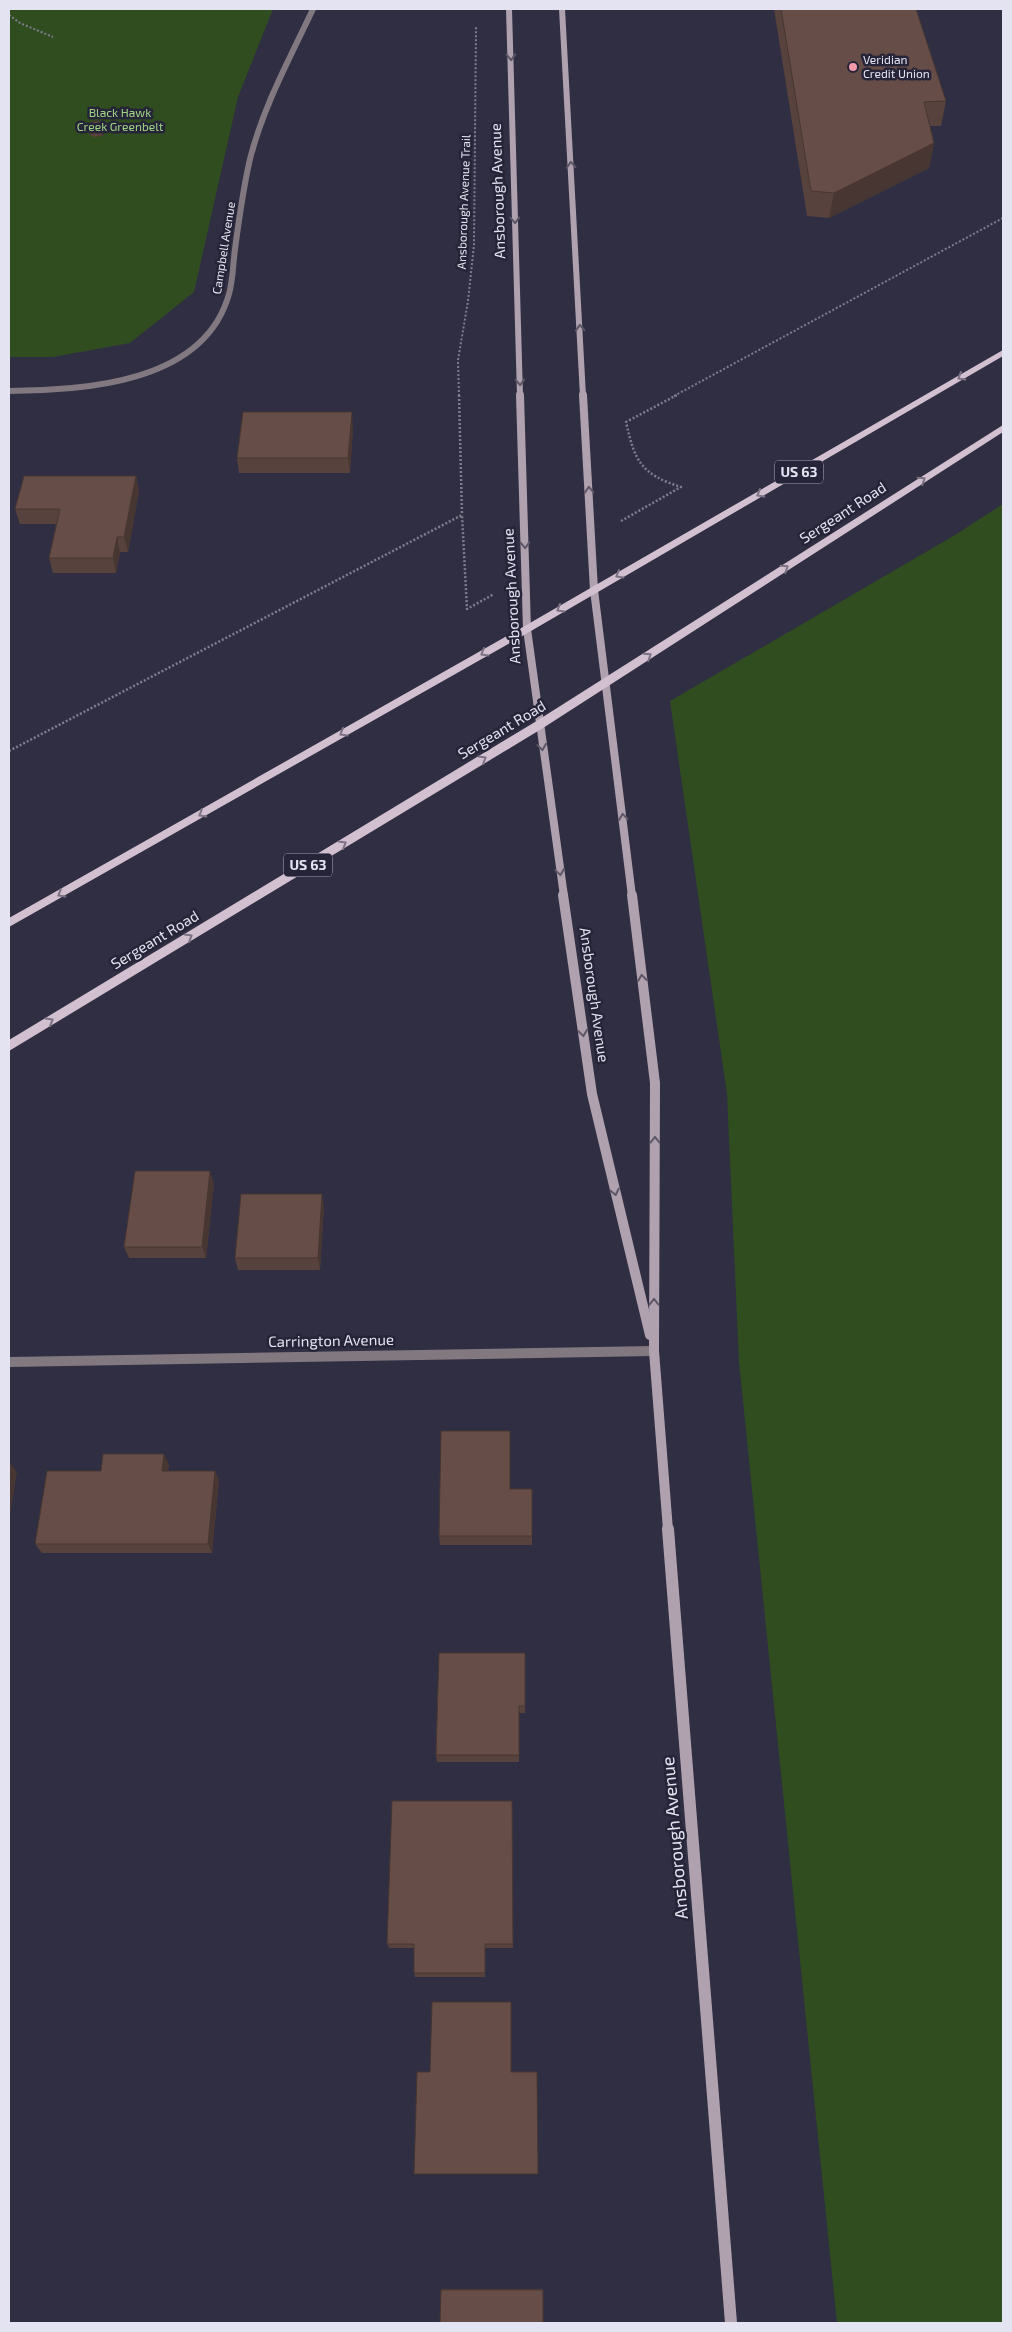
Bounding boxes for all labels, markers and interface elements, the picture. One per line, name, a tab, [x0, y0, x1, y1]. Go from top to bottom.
place label: Veridian Credit Union	[863, 52, 930, 80]
one-way arrow	[506, 54, 516, 62]
marker: Veridian Credit Union	[847, 61, 859, 73]
park label: Black Hawk Creek Greenbelt	[77, 105, 164, 133]
street label: Ansborough Avenue	[486, 123, 508, 259]
street label: Ansborough Avenue Trail	[454, 134, 472, 270]
one-way arrow	[565, 161, 576, 169]
street label: Campbell Avenue	[209, 201, 237, 295]
one-way arrow	[510, 216, 521, 224]
one-way arrow	[574, 323, 585, 331]
one-way arrow	[958, 371, 967, 381]
one-way arrow	[515, 379, 525, 387]
road number: US 63	[775, 461, 823, 484]
one-way arrow	[916, 477, 925, 487]
street label: Sergeant Road	[796, 478, 889, 547]
one-way arrow	[583, 486, 594, 494]
one-way arrow	[756, 488, 765, 498]
street label: Ansborough Avenue	[498, 528, 524, 664]
one-way arrow	[519, 541, 530, 549]
one-way arrow	[779, 565, 789, 574]
one-way arrow	[616, 569, 625, 579]
one-way arrow	[557, 603, 566, 613]
one-way arrow	[481, 647, 490, 657]
one-way arrow	[643, 652, 652, 662]
street label: Sergeant Road	[454, 696, 549, 762]
one-way arrow	[340, 727, 349, 737]
one-way arrow	[536, 742, 546, 751]
one-way arrow	[477, 756, 486, 766]
one-way arrow	[198, 807, 207, 817]
one-way arrow	[618, 812, 629, 820]
one-way arrow	[338, 840, 347, 850]
road number: US 63	[284, 854, 332, 876]
one-way arrow	[554, 868, 565, 876]
one-way arrow	[57, 888, 66, 898]
street label: Sergeant Road	[107, 906, 202, 972]
street label: Ansborough Avenue	[577, 926, 613, 1063]
one-way arrow	[184, 933, 193, 943]
one-way arrow	[638, 974, 648, 982]
one-way arrow	[45, 1017, 54, 1027]
one-way arrow	[577, 1029, 588, 1037]
one-way arrow	[650, 1135, 660, 1143]
one-way arrow	[609, 1187, 620, 1196]
one-way arrow	[649, 1298, 659, 1306]
street label: Carrington Avenue	[268, 1330, 394, 1350]
street label: Ansborough Avenue	[656, 1756, 692, 1920]

